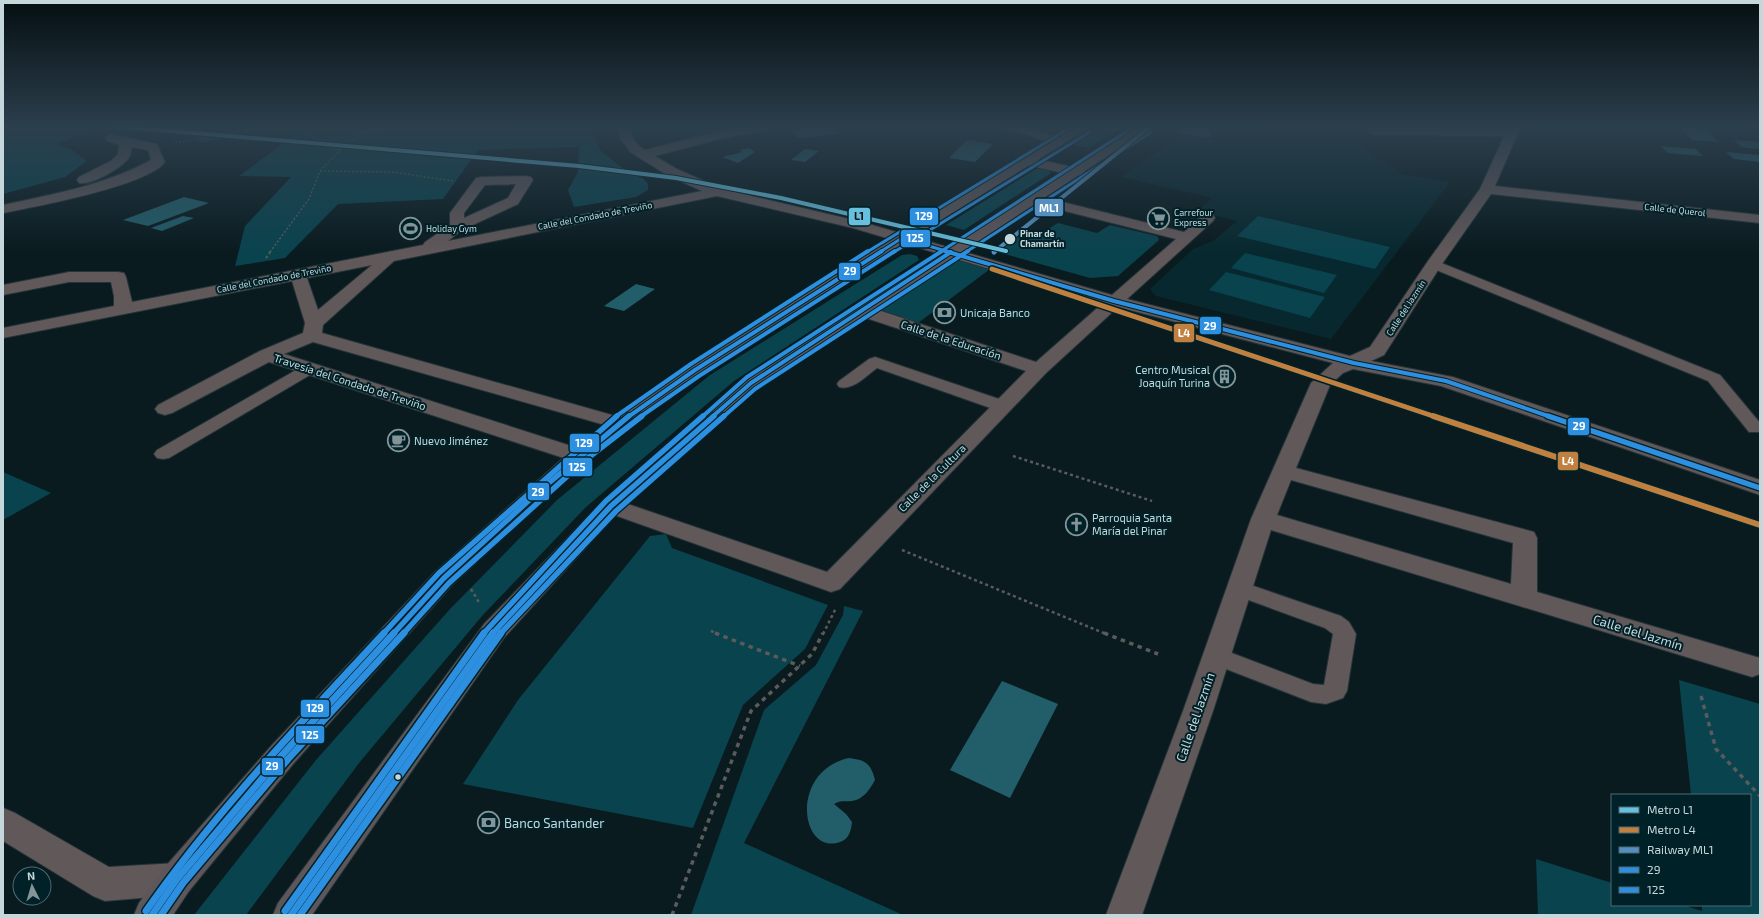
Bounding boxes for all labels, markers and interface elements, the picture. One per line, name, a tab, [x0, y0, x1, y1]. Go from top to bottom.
line badge: ML1	[1034, 198, 1064, 217]
street label: Calle del Condado de Treviño	[537, 199, 653, 232]
text: ML1	[1039, 201, 1059, 214]
street label: Calle de Querol	[1644, 201, 1707, 218]
supermarket icon: Carrefour Express	[1145, 205, 1171, 231]
line badge: L1	[848, 207, 871, 226]
line badge: 129	[909, 207, 939, 226]
place label: Carrefour Express	[1174, 207, 1214, 228]
text: L1	[854, 209, 864, 222]
text: 129	[915, 209, 933, 222]
sports icon: Holiday Gym	[397, 216, 423, 242]
place label: Holiday Gym	[426, 223, 477, 234]
place label: Pinar de Chamartín	[1020, 228, 1064, 249]
line badge: 125	[900, 229, 931, 248]
text: 125	[906, 231, 924, 244]
marker: Pinar de Chamartín	[1003, 232, 1017, 246]
street label: Calle del Condado de Treviño	[216, 262, 332, 295]
line badge: 29	[838, 262, 861, 281]
text: 29	[844, 264, 856, 277]
street label: Calle del Jazmín	[1383, 278, 1428, 338]
bank icon: Unicaja Banco	[932, 300, 958, 326]
place label: Unicaja Banco	[960, 306, 1030, 320]
line badge: 29	[1199, 316, 1222, 335]
street label: Calle de la Educación	[899, 317, 1003, 362]
text: 29	[1204, 319, 1216, 332]
line badge: L4	[1173, 323, 1195, 343]
text: L4	[1178, 326, 1190, 339]
street label: Travesía del Condado de Treviño	[272, 351, 428, 412]
place label: Centro Musical Joaquín Turina	[1135, 363, 1211, 389]
building icon: Centro Musical Joaquín Turina	[1212, 363, 1238, 389]
line badge: 29	[1567, 417, 1590, 436]
text: 29	[1573, 419, 1585, 432]
cafe icon: Nuevo Jiménez	[385, 428, 411, 454]
line badge: 129	[569, 433, 600, 453]
place label: Nuevo Jiménez	[414, 434, 488, 447]
text: 129	[575, 436, 593, 449]
street label: Calle de la Cultura	[895, 441, 968, 514]
line badge: L4	[1557, 451, 1579, 471]
text: L4	[1562, 454, 1574, 467]
line badge: 125	[562, 457, 593, 477]
text: 125	[568, 460, 586, 473]
line badge: 29	[527, 482, 550, 501]
text: 29	[532, 485, 544, 498]
church icon: Parroquia Santa María del Pinar	[1064, 511, 1090, 537]
place label: Parroquia Santa María del Pinar	[1092, 511, 1172, 537]
street label: Calle del Jazmín	[1591, 611, 1685, 653]
street label: Calle del Jazmín	[1172, 670, 1218, 764]
line badge: 129	[300, 699, 330, 718]
text: 129	[306, 701, 324, 714]
line badge: 125	[295, 725, 325, 744]
text: 125	[301, 728, 319, 741]
line badge: 29	[261, 757, 284, 776]
text: 29	[266, 759, 278, 772]
unlabelled marker	[393, 772, 403, 782]
legend	[1611, 794, 1751, 906]
text: Metro L1	[1647, 802, 1693, 816]
bank icon: Banco Santander	[475, 810, 501, 836]
place label: Banco Santander	[504, 815, 605, 831]
text: Metro L4	[1647, 822, 1696, 836]
text: Railway ML1	[1647, 842, 1714, 856]
text: 29	[1647, 862, 1661, 876]
north arrow	[12, 866, 52, 906]
text: N	[27, 869, 36, 882]
text: 125	[1647, 882, 1665, 896]

